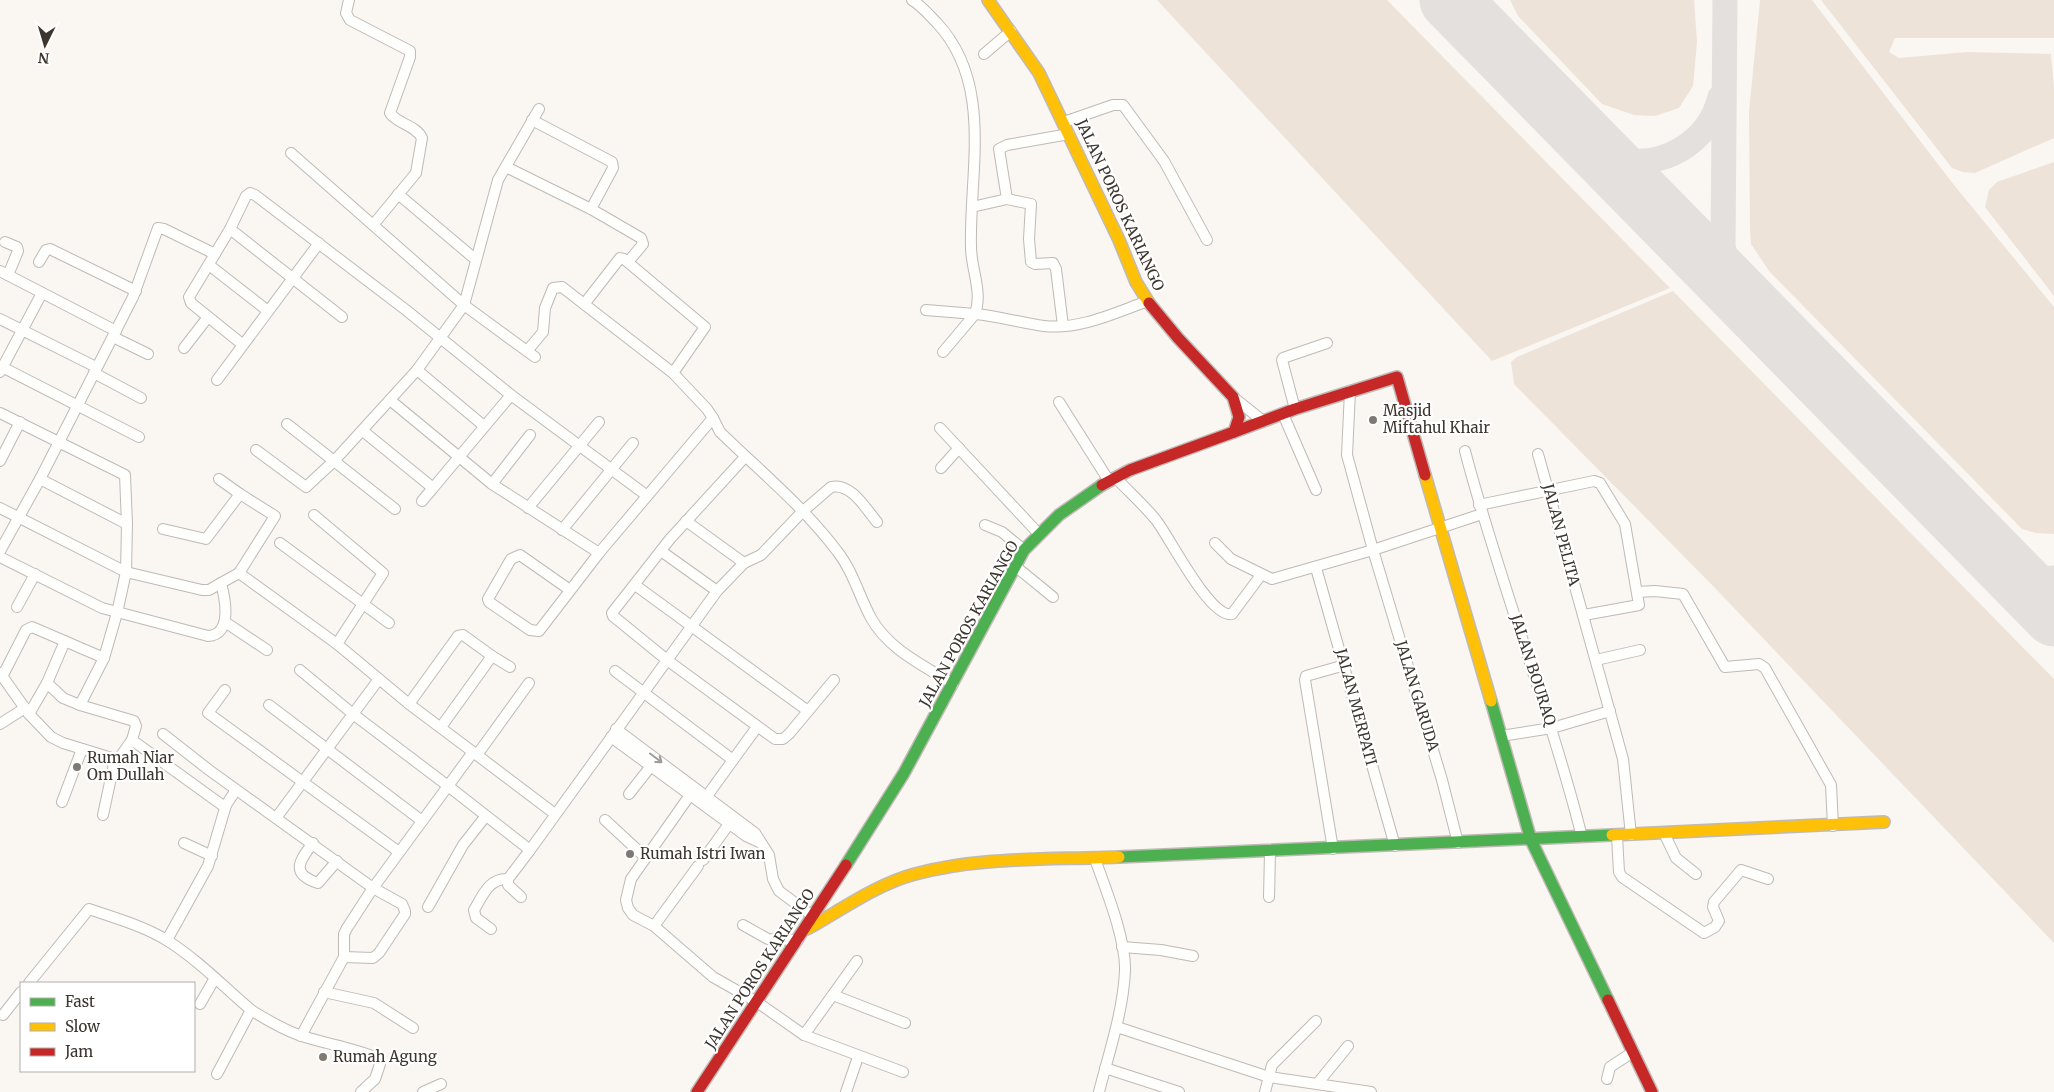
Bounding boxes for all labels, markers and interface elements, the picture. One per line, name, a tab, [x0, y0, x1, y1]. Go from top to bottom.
north arrow	[20, 20, 70, 70]
text: N	[38, 49, 50, 67]
street label: JALAN POROS KARIANGO	[1072, 115, 1169, 294]
place label: Masjid Miftahul Khair	[1383, 401, 1490, 437]
marker: Masjid Miftahul Khair	[1367, 414, 1379, 426]
street label: JALAN PELITA	[1538, 481, 1584, 588]
street label: JALAN POROS KARIANGO	[914, 537, 1022, 711]
street label: JALAN BOURAQ	[1506, 611, 1561, 729]
street label: JALAN GARUDA	[1391, 637, 1443, 754]
street label: JALAN MERPATI	[1331, 645, 1381, 767]
place label: Rumah Niar Om Dullah	[87, 748, 174, 784]
one-way arrow	[649, 752, 662, 763]
marker: Rumah Niar Om Dullah	[71, 761, 83, 773]
place label: Rumah Istri Iwan	[640, 844, 766, 863]
marker: Rumah Istri Iwan	[624, 848, 636, 860]
street label: JALAN POROS KARIANGO	[700, 885, 819, 1053]
legend	[20, 982, 195, 1072]
text: Fast	[65, 992, 95, 1011]
text: Slow	[65, 1017, 100, 1036]
text: Jam	[64, 1042, 93, 1061]
place label: Rumah Agung	[333, 1047, 437, 1066]
marker: Rumah Agung	[317, 1051, 329, 1063]

